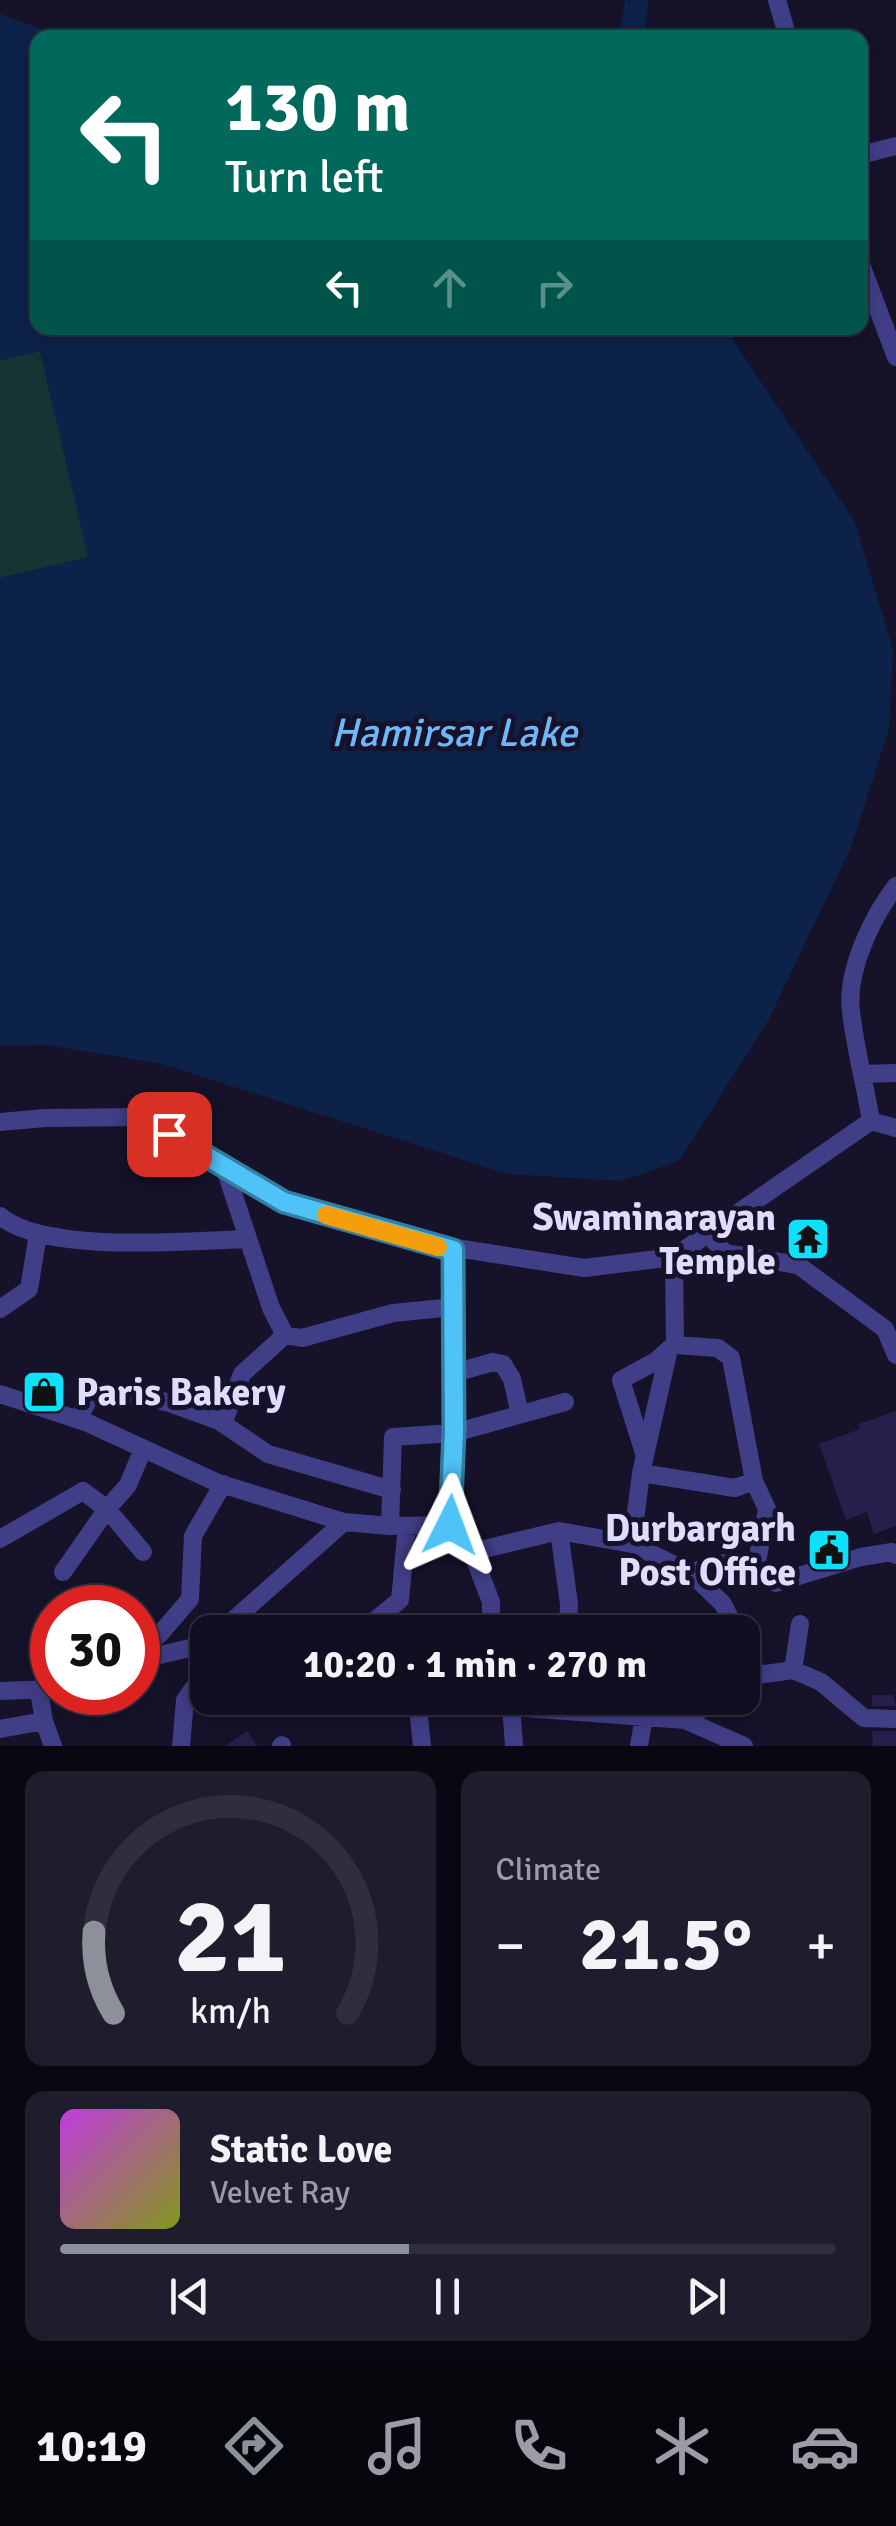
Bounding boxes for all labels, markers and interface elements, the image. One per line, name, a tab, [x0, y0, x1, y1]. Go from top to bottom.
text: 130 m	[225, 64, 410, 150]
icon: left	[60, 70, 190, 200]
text: Turn left	[225, 150, 384, 205]
icon: left	[317, 260, 372, 315]
icon: ahead	[422, 260, 477, 315]
icon: right	[527, 260, 582, 315]
water label: Hamirsar Lake	[331, 708, 579, 758]
pin	[127, 1092, 212, 1177]
icon: arrive	[142, 1107, 197, 1162]
place label: Swaminarayan Temple	[533, 1194, 776, 1285]
temple icon: Swaminarayan Temple	[785, 1216, 831, 1262]
shop icon: Paris Bakery	[21, 1369, 67, 1415]
place label: Paris Bakery	[76, 1369, 286, 1416]
position arrow	[398, 1473, 502, 1577]
place label: Durbargarh Post Office	[605, 1505, 796, 1596]
public building icon: Durbargarh Post Office	[806, 1527, 852, 1573]
speed limit sign: 30	[30, 1585, 160, 1715]
text: 10:20 · 1 min · 270 m	[303, 1641, 647, 1688]
text: Climate	[496, 1850, 601, 1889]
text: 21	[174, 1873, 286, 2001]
text: 21.5°	[579, 1898, 752, 1991]
text: −	[496, 1912, 525, 1980]
text: +	[806, 1912, 836, 1980]
text: km/h	[190, 1989, 271, 2033]
text: Static Love	[210, 2126, 392, 2173]
text: Velvet Ray	[210, 2173, 350, 2212]
icon: previous	[162, 2269, 217, 2324]
icon: pause	[420, 2269, 475, 2324]
icon: next	[679, 2269, 734, 2324]
icon: directions	[219, 2411, 289, 2481]
icon: music	[362, 2411, 432, 2481]
icon: phone	[504, 2411, 574, 2481]
icon: climate	[647, 2411, 717, 2481]
icon: car	[790, 2411, 860, 2481]
text: 10:19	[36, 2419, 147, 2474]

